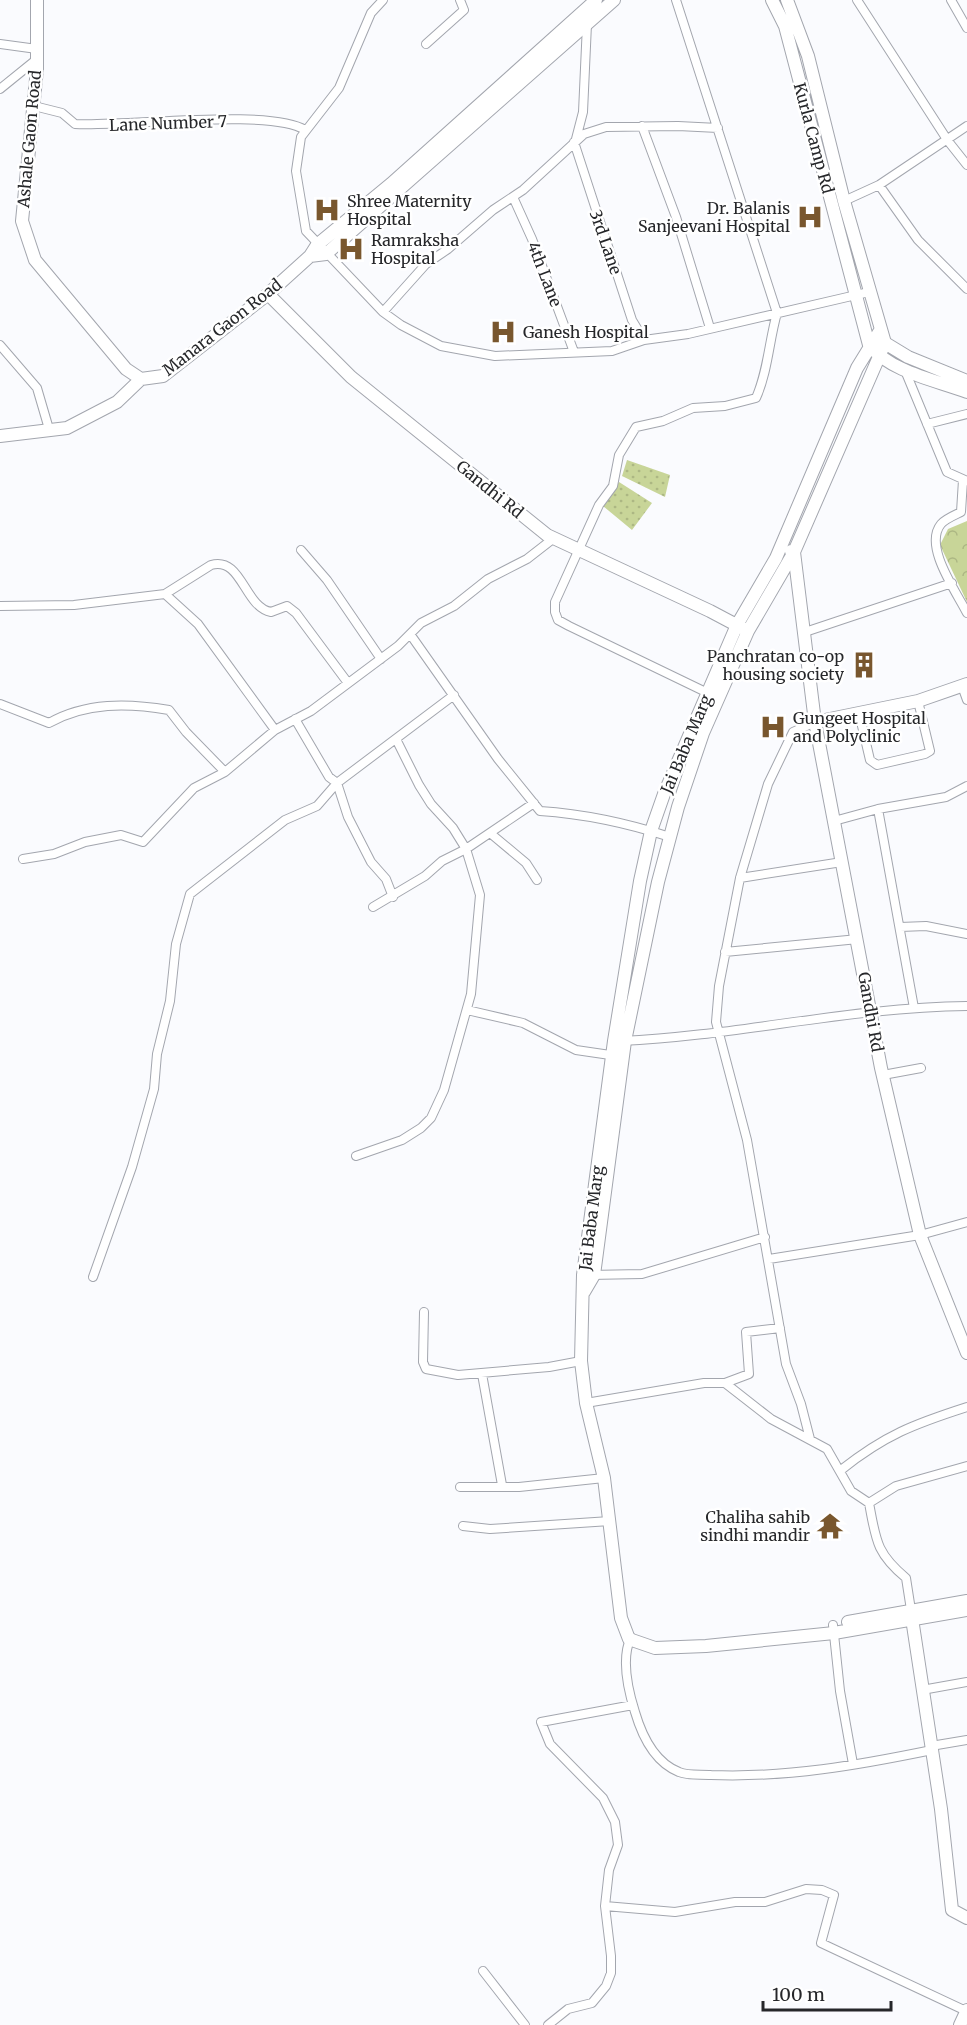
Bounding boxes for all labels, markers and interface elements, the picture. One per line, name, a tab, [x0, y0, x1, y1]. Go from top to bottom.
street label: Ashale Gaon Road	[13, 69, 45, 210]
street label: Kurla Camp Rd	[790, 80, 839, 196]
street label: Lane Number 7	[109, 111, 227, 135]
place label: Shree Maternity Hospital	[347, 191, 472, 229]
hospital icon: Shree Maternity Hospital	[312, 195, 342, 225]
place label: Dr. Balanis Sanjeevani Hospital	[638, 198, 790, 236]
hospital icon: Dr. Balanis Sanjeevani Hospital	[795, 202, 825, 232]
street label: 3rd Lane	[586, 207, 626, 277]
place label: Ramraksha Hospital	[371, 230, 459, 268]
hospital icon: Ramraksha Hospital	[336, 234, 366, 264]
street label: 4th Lane	[523, 239, 567, 309]
street label: Manara Gaon Road	[158, 274, 286, 380]
hospital icon: Ganesh Hospital	[488, 317, 518, 347]
place label: Ganesh Hospital	[523, 322, 649, 342]
street label: Gandhi Rd	[452, 456, 528, 522]
place label: Panchratan co-op housing society	[707, 646, 845, 684]
building icon: Panchratan co-op housing society	[849, 650, 879, 680]
street label: Jai Baba Marg	[656, 691, 716, 798]
place label: Gungeet Hospital and Polyclinic	[793, 708, 926, 746]
hospital icon: Gungeet Hospital and Polyclinic	[758, 712, 788, 742]
street label: Gandhi Rd	[854, 971, 888, 1054]
street label: Jai Baba Marg	[575, 1164, 607, 1273]
place label: Chaliha sahib sindhi mandir	[700, 1507, 810, 1545]
temple icon: Chaliha sahib sindhi mandir	[815, 1511, 845, 1541]
scale bar	[763, 1974, 890, 2012]
text: 100 m	[772, 1983, 825, 2006]

